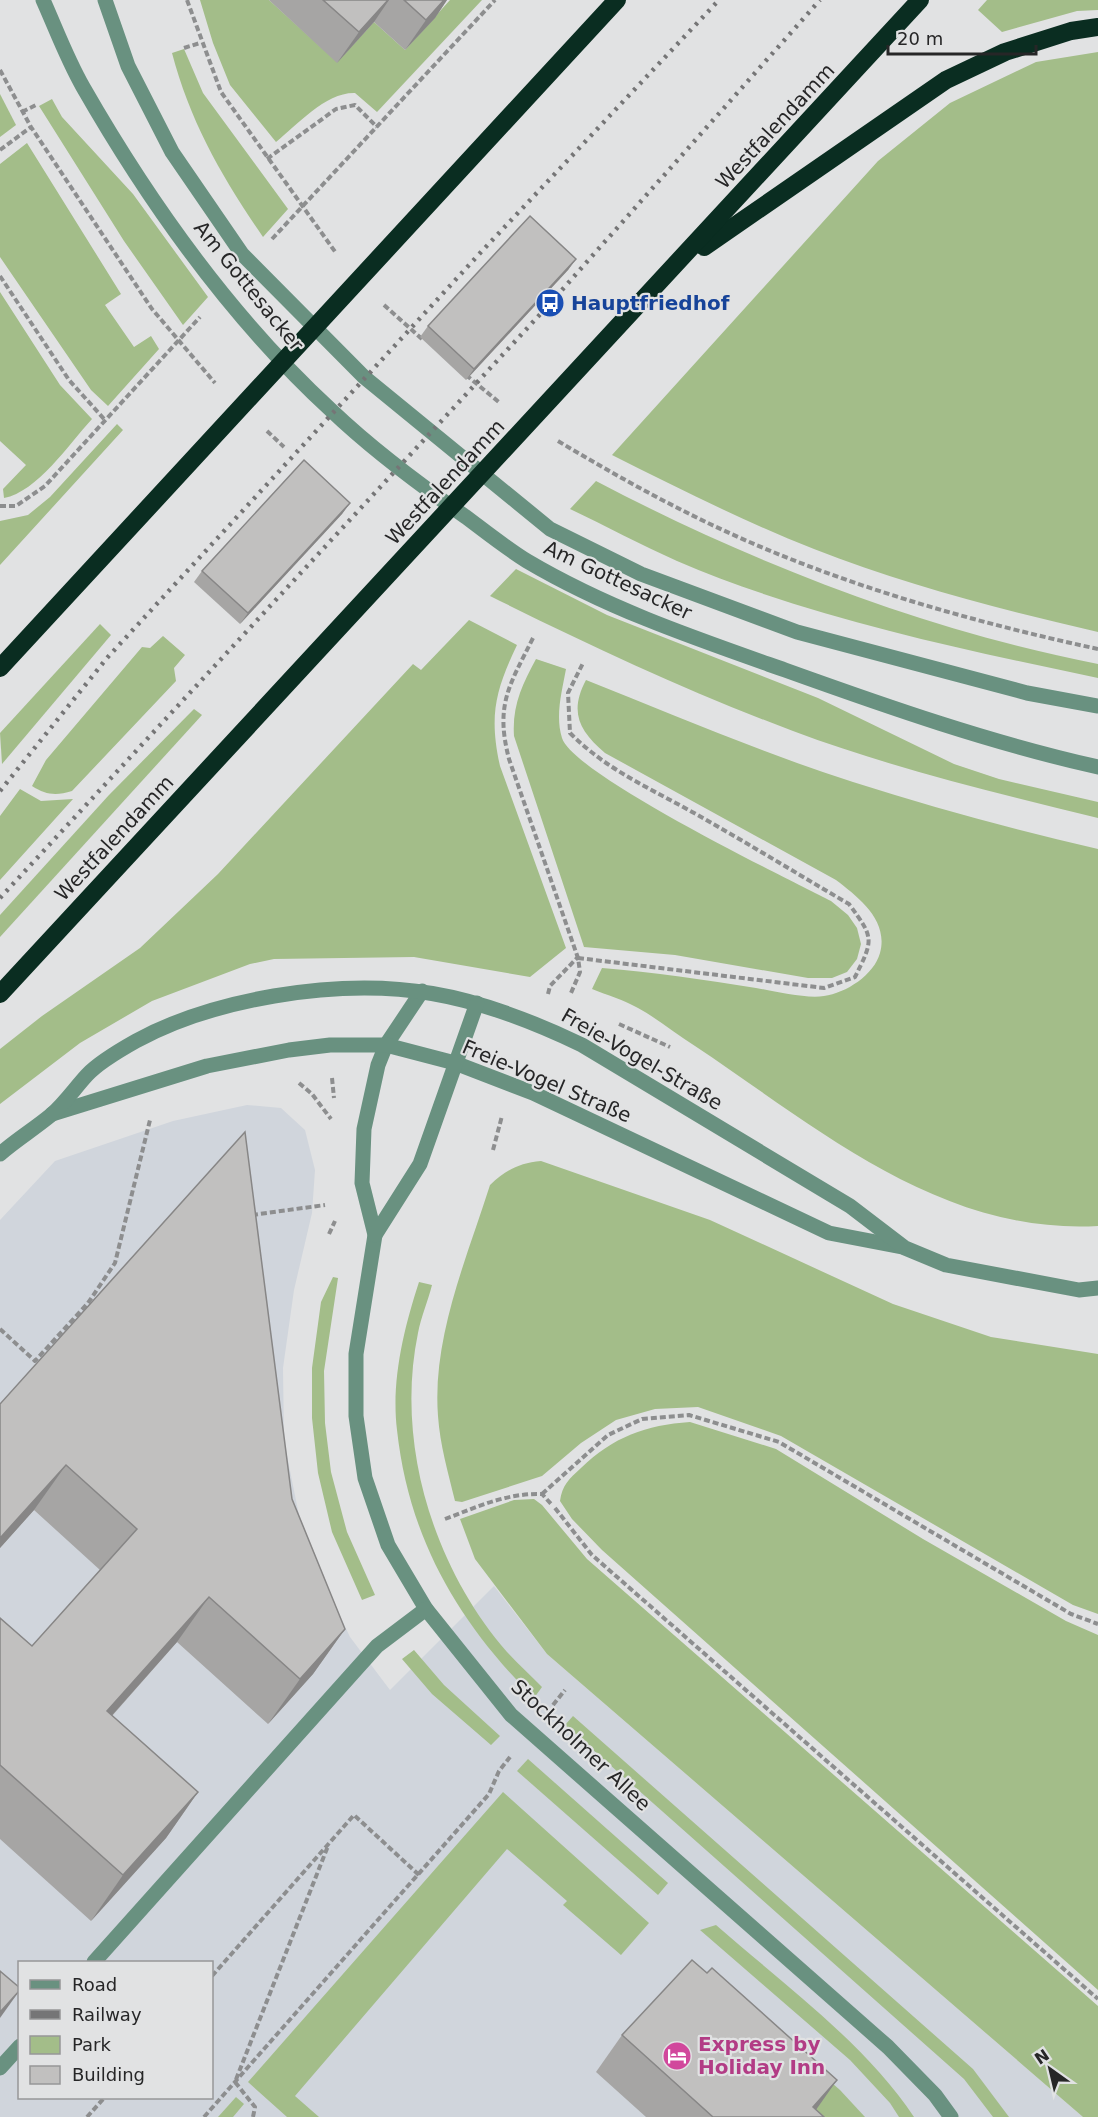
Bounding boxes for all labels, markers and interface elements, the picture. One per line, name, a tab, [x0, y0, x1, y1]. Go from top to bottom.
scale bar	[888, 18, 1036, 56]
text: 20 m	[897, 28, 943, 49]
street label: Westfalendamm	[711, 58, 839, 194]
street label: Am Gottesacker	[189, 216, 309, 356]
bus stop icon: Hauptfriedhof	[534, 287, 566, 319]
place label: Hauptfriedhof	[571, 291, 730, 315]
street label: Westfalendamm	[381, 414, 509, 550]
street label: Am Gottesacker	[540, 535, 696, 625]
street label: Westfalendamm	[50, 770, 178, 906]
street label: Freie-Vogel-Straße	[557, 1003, 727, 1115]
street label: Freie-Vogel Straße	[459, 1035, 635, 1127]
street label: Stockholmer Allee	[506, 1674, 656, 1816]
legend	[18, 1961, 213, 2099]
text: Road	[72, 1974, 117, 1995]
text: Railway	[72, 2004, 142, 2025]
place label: Express by Holiday Inn	[698, 2032, 825, 2079]
text: Park	[72, 2034, 111, 2055]
north arrow	[1020, 2039, 1080, 2099]
hotel icon: Express by Holiday Inn	[661, 2040, 693, 2072]
text: N	[1031, 2045, 1053, 2069]
text: Building	[72, 2064, 145, 2085]

